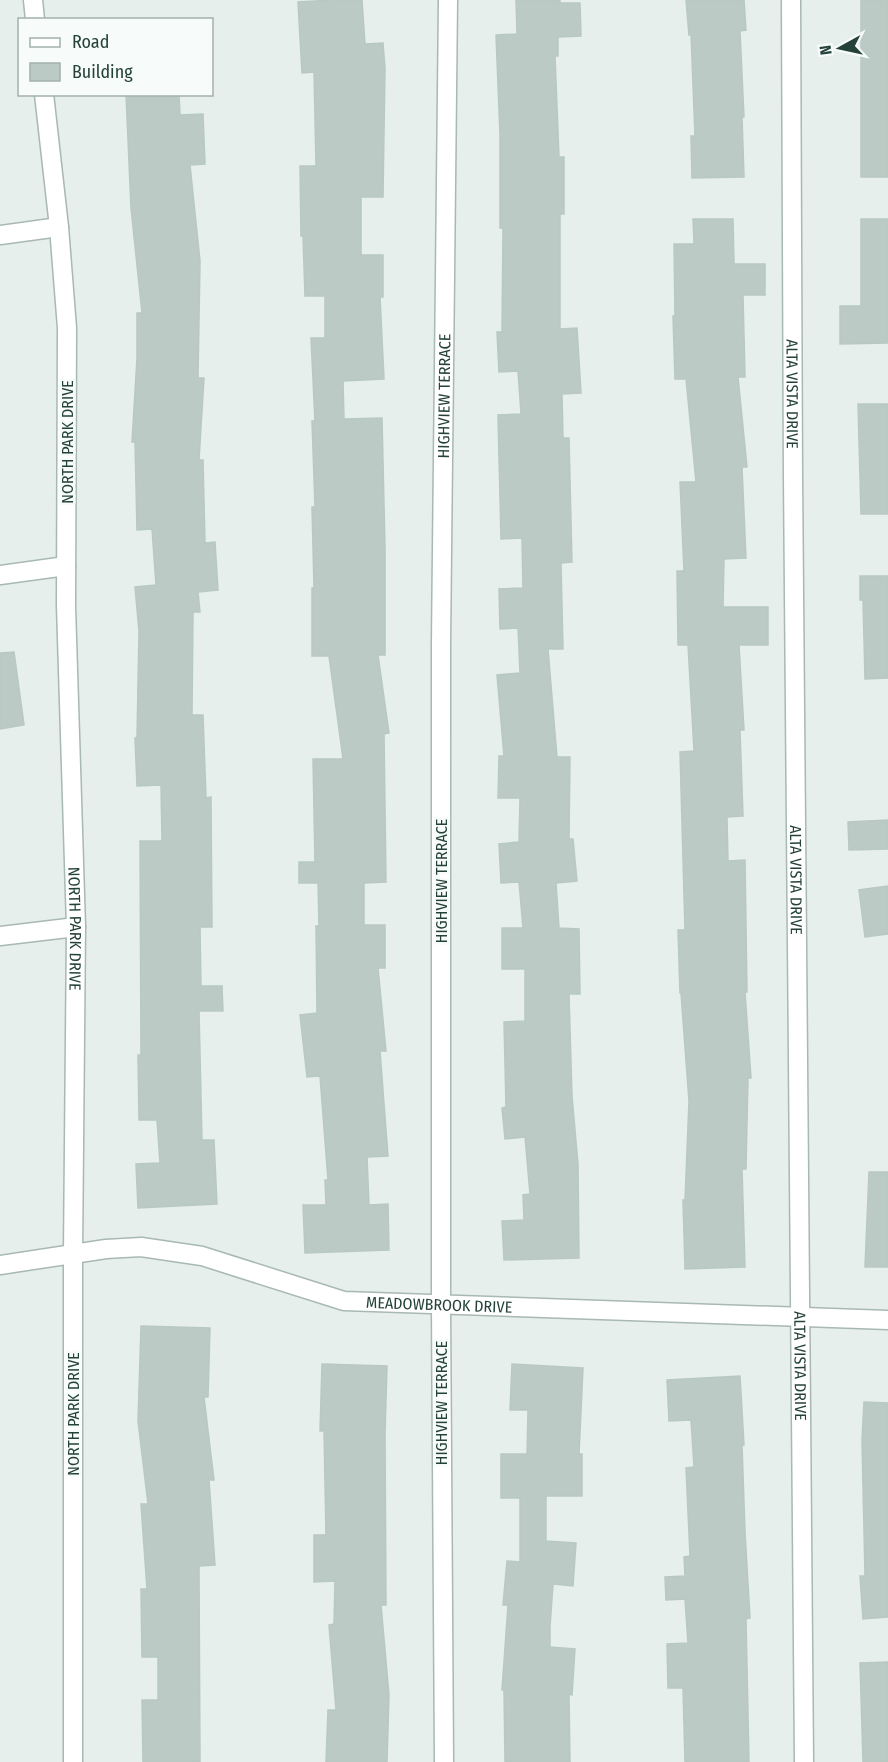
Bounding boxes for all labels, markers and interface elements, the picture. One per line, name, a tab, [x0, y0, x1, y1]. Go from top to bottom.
legend	[18, 18, 213, 96]
north arrow	[810, 18, 870, 78]
text: Road	[72, 31, 109, 53]
text: N	[816, 44, 836, 56]
text: Building	[72, 61, 133, 83]
street label: HIGHVIEW TERRACE	[434, 334, 454, 458]
street label: ALTA VISTA DRIVE	[782, 339, 802, 449]
street label: NORTH PARK DRIVE	[58, 380, 77, 504]
street label: HIGHVIEW TERRACE	[432, 819, 451, 943]
street label: ALTA VISTA DRIVE	[786, 825, 806, 935]
street label: NORTH PARK DRIVE	[64, 867, 85, 991]
street label: MEADOWBROOK DRIVE	[366, 1293, 512, 1317]
street label: ALTA VISTA DRIVE	[790, 1311, 810, 1421]
street label: HIGHVIEW TERRACE	[432, 1341, 451, 1465]
street label: NORTH PARK DRIVE	[64, 1352, 83, 1476]

